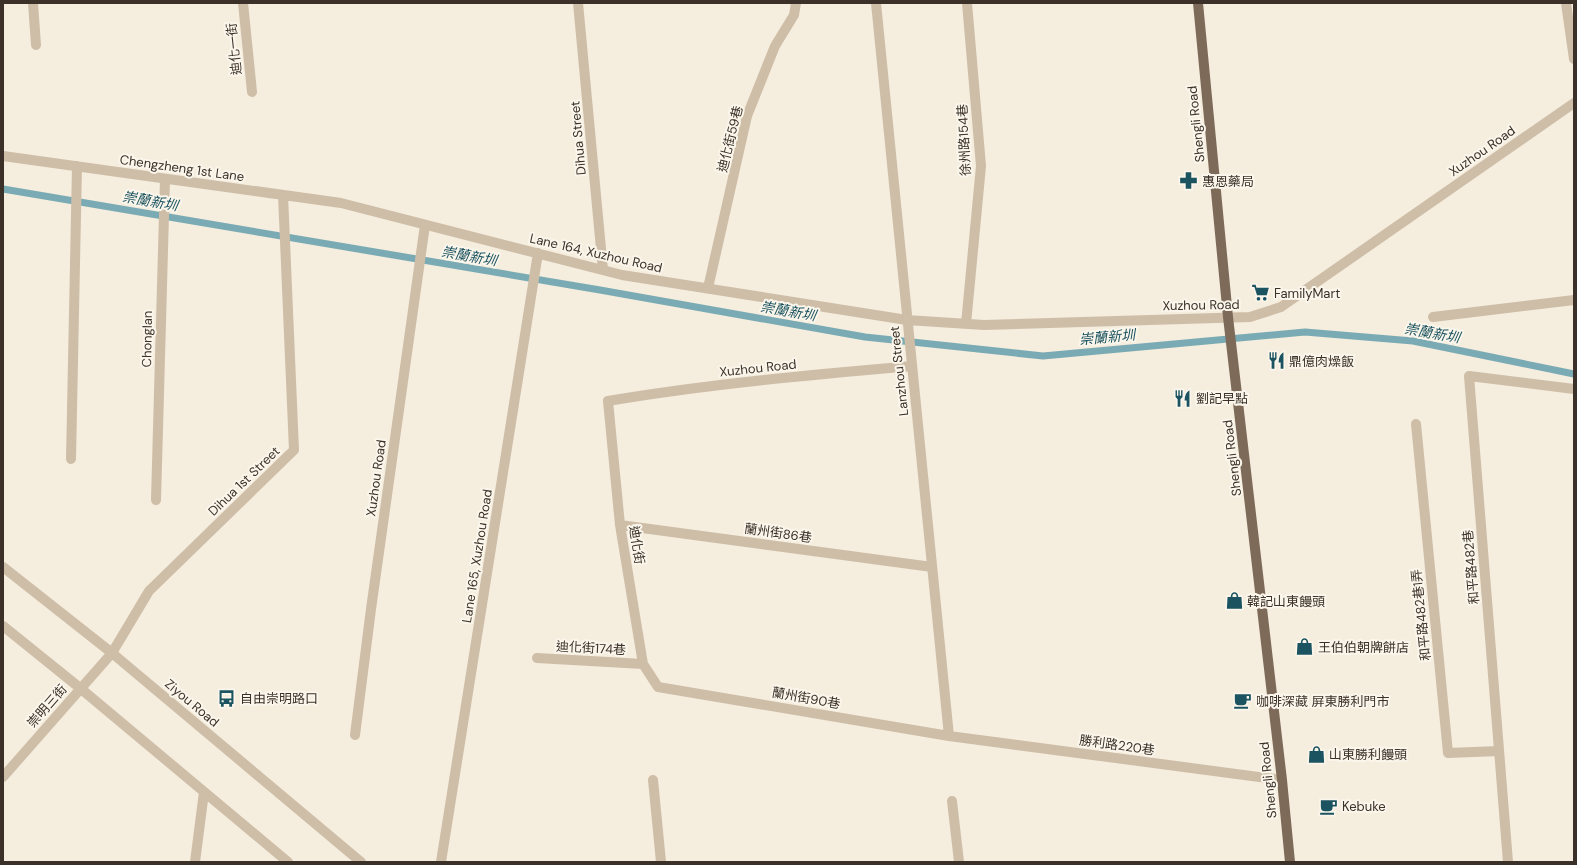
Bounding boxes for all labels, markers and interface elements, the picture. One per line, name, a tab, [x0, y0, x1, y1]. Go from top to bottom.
street label: 迪化一街	[223, 22, 245, 76]
street label: Shengli Road	[1184, 85, 1208, 163]
street label: Dihua Street	[566, 100, 590, 176]
street label: 迪化街59巷	[714, 104, 746, 174]
street label: 徐州路154巷	[954, 104, 974, 176]
street label: Xuzhou Road	[1445, 122, 1519, 180]
street label: Chengzheng 1st Lane	[119, 151, 245, 185]
pharmacy icon: 惠恩藥局	[1179, 171, 1199, 191]
place label: 惠恩藥局	[1202, 173, 1254, 190]
water label: 崇蘭新圳	[121, 187, 181, 215]
street label: Lane 164, Xuzhou Road	[528, 229, 664, 277]
water label: 崇蘭新圳	[440, 242, 500, 270]
supermarket icon: FamilyMart	[1251, 283, 1271, 303]
place label: FamilyMart	[1274, 285, 1340, 302]
street label: Xuzhou Road	[1162, 296, 1240, 314]
water label: 崇蘭新圳	[759, 297, 819, 325]
street label: Chonglan	[138, 311, 156, 367]
water label: 崇蘭新圳	[1403, 319, 1463, 347]
street label: Lanzhou Street	[886, 325, 912, 417]
water label: 崇蘭新圳	[1078, 325, 1138, 348]
restaurant icon: 鼎億肉燥飯	[1266, 351, 1286, 371]
place label: 鼎億肉燥飯	[1289, 353, 1354, 370]
street label: Xuzhou Road	[719, 356, 797, 380]
restaurant icon: 劉記早點	[1173, 388, 1193, 408]
place label: 劉記早點	[1196, 390, 1248, 407]
street label: Shengli Road	[1219, 419, 1245, 497]
street label: Xuzhou Road	[362, 439, 390, 517]
street label: Dihua 1st Street	[205, 443, 283, 519]
street label: Lane 165, Xuzhou Road	[458, 488, 496, 624]
street label: 蘭州街86巷	[743, 520, 813, 546]
street label: 迪化街	[626, 524, 648, 566]
street label: 和平路482巷	[1459, 529, 1483, 605]
street label: 和平路482巷1弄	[1408, 568, 1434, 662]
shop icon: 韓記山東饅頭	[1224, 591, 1244, 611]
place label: 韓記山東饅頭	[1247, 593, 1325, 610]
shop icon: 王伯伯朝牌餅店	[1295, 637, 1315, 657]
street label: 迪化街174巷	[556, 638, 626, 658]
place label: 王伯伯朝牌餅店	[1318, 639, 1409, 656]
street label: Ziyou Road	[161, 675, 223, 731]
street label: 崇明三街	[24, 681, 70, 731]
street label: 蘭州街90巷	[771, 684, 841, 712]
bus stop icon: 自由崇明路口	[217, 688, 237, 708]
place label: 自由崇明路口	[240, 690, 318, 707]
cafe icon: 咖啡深藏 屏東勝利門市	[1233, 691, 1253, 711]
place label: 咖啡深藏 屏東勝利門市	[1256, 693, 1389, 710]
street label: 勝利路220巷	[1078, 731, 1156, 759]
street label: Shengli Road	[1256, 741, 1280, 819]
shop icon: 山東勝利饅頭	[1306, 744, 1326, 764]
place label: 山東勝利饅頭	[1329, 746, 1407, 763]
cafe icon: Kebuke	[1319, 796, 1339, 816]
place label: Kebuke	[1342, 798, 1386, 815]

